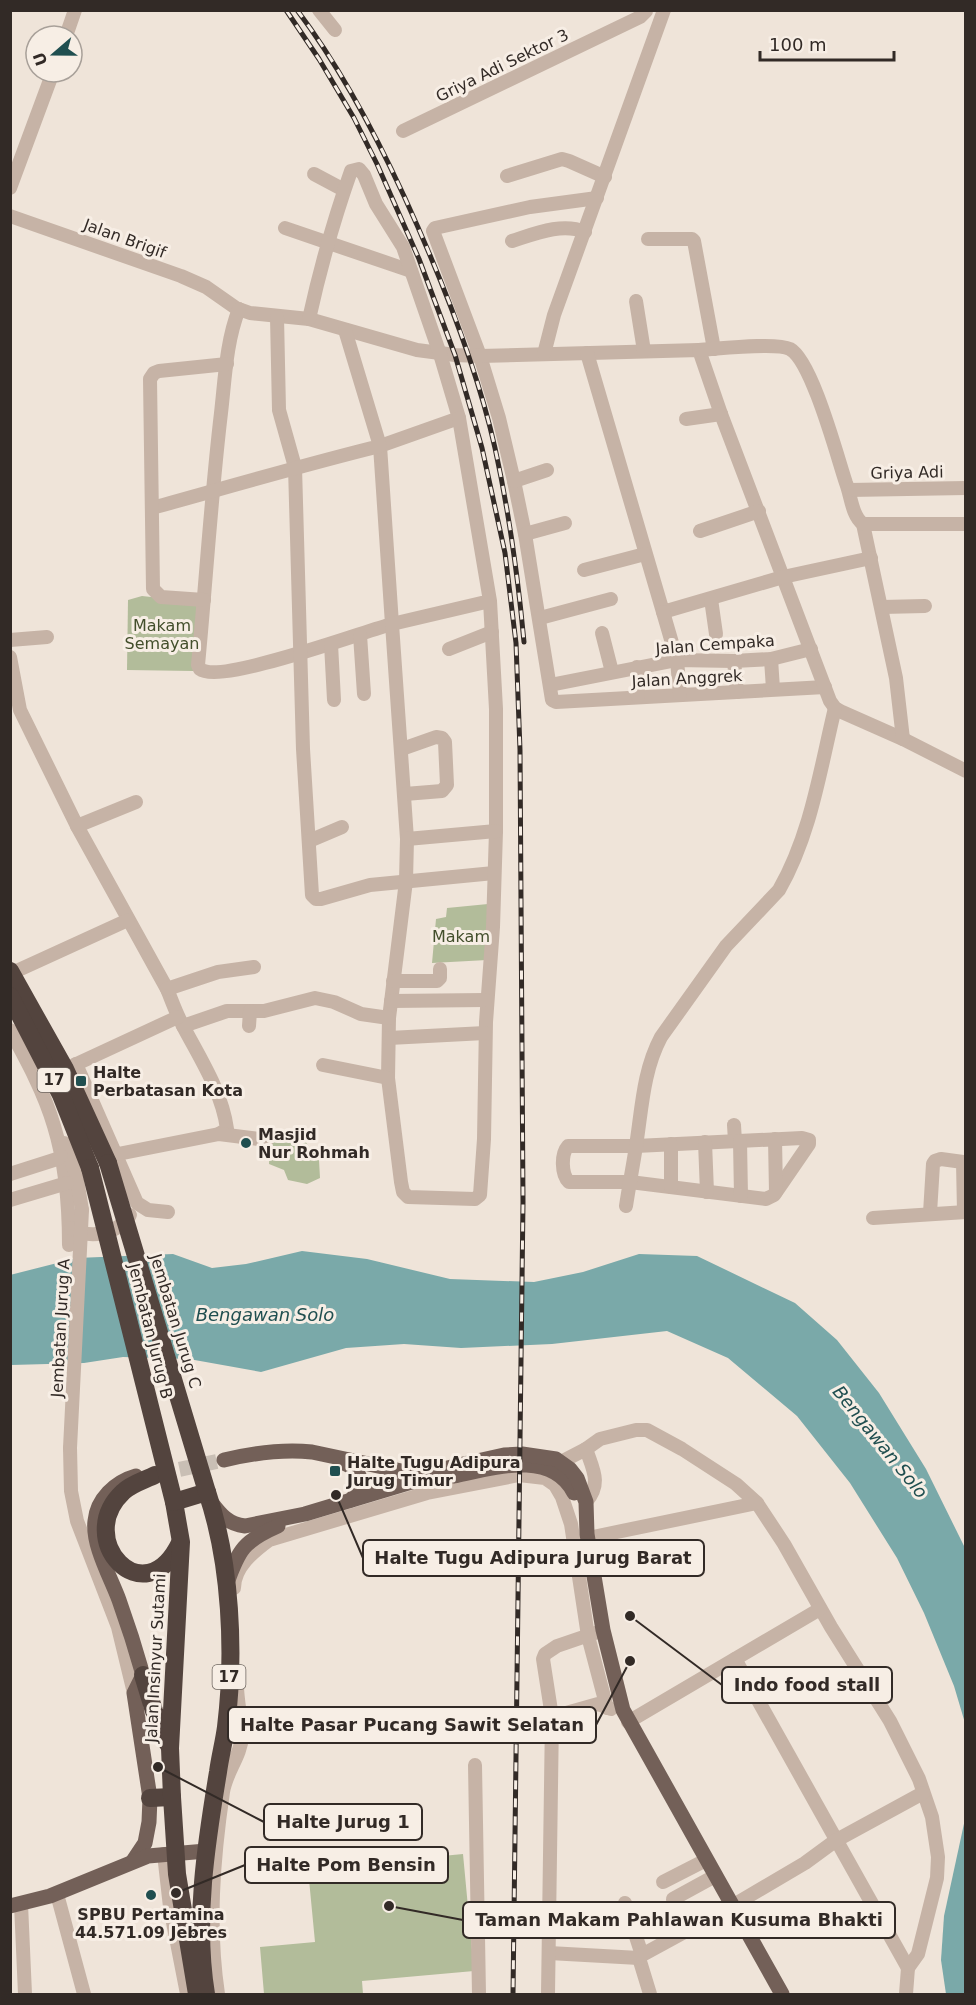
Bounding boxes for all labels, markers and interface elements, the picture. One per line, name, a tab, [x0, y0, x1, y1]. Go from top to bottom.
north arrow	[24, 24, 84, 84]
scale bar	[760, 24, 894, 62]
street label: Griya Adi Sektor 3	[433, 25, 572, 106]
text: 100 m	[769, 34, 827, 55]
text: U	[29, 50, 52, 68]
street label: Jalan Brigif	[80, 214, 169, 262]
street label: Griya Adi	[870, 462, 944, 483]
park label: Makam Semayan	[125, 616, 199, 653]
street label: Jalan Cempaka	[654, 631, 775, 658]
street label: Jalan Anggrek	[630, 666, 744, 691]
park label: Makam	[432, 927, 490, 946]
place label: Halte Perbatasan Kota	[93, 1063, 243, 1100]
road number: 17	[38, 1068, 70, 1092]
marker: Halte Perbatasan Kota	[74, 1074, 88, 1088]
place label: Masjid Nur Rohmah	[258, 1125, 370, 1162]
marker: Masjid Nur Rohmah	[239, 1136, 253, 1150]
street label: Jembatan Jurug C	[146, 1251, 205, 1391]
street label: Jembatan Jurug A	[47, 1258, 74, 1399]
street label: Jembatan Jurug B	[124, 1260, 177, 1401]
water label: Bengawan Solo	[196, 1304, 334, 1325]
water label: Bengawan Solo	[829, 1381, 932, 1502]
place label: Halte Tugu Adipura Jurug Timur	[346, 1453, 521, 1490]
marker: Halte Tugu Adipura Jurug Timur	[328, 1464, 342, 1478]
callout: Halte Tugu Adipura Jurug Barat	[363, 1540, 704, 1576]
text: Halte Tugu Adipura Jurug Barat	[374, 1547, 692, 1568]
street label: Jalan Insinyur Sutami	[142, 1573, 169, 1744]
road number: 17	[212, 1665, 246, 1689]
callout: Indo food stall	[722, 1667, 892, 1703]
text: Indo food stall	[734, 1674, 880, 1695]
callout: Halte Pasar Pucang Sawit Selatan	[228, 1707, 596, 1743]
text: Halte Pasar Pucang Sawit Selatan	[240, 1714, 584, 1735]
callout: Halte Jurug 1	[264, 1804, 422, 1840]
text: Halte Jurug 1	[276, 1811, 410, 1832]
callout: Halte Pom Bensin	[245, 1847, 448, 1883]
text: Halte Pom Bensin	[256, 1854, 436, 1875]
marker: SPBU Pertamina 44.571.09 Jebres	[144, 1888, 158, 1902]
callout: Taman Makam Pahlawan Kusuma Bhakti	[463, 1902, 895, 1938]
place label: SPBU Pertamina 44.571.09 Jebres	[75, 1905, 227, 1942]
text: Taman Makam Pahlawan Kusuma Bhakti	[475, 1909, 883, 1930]

